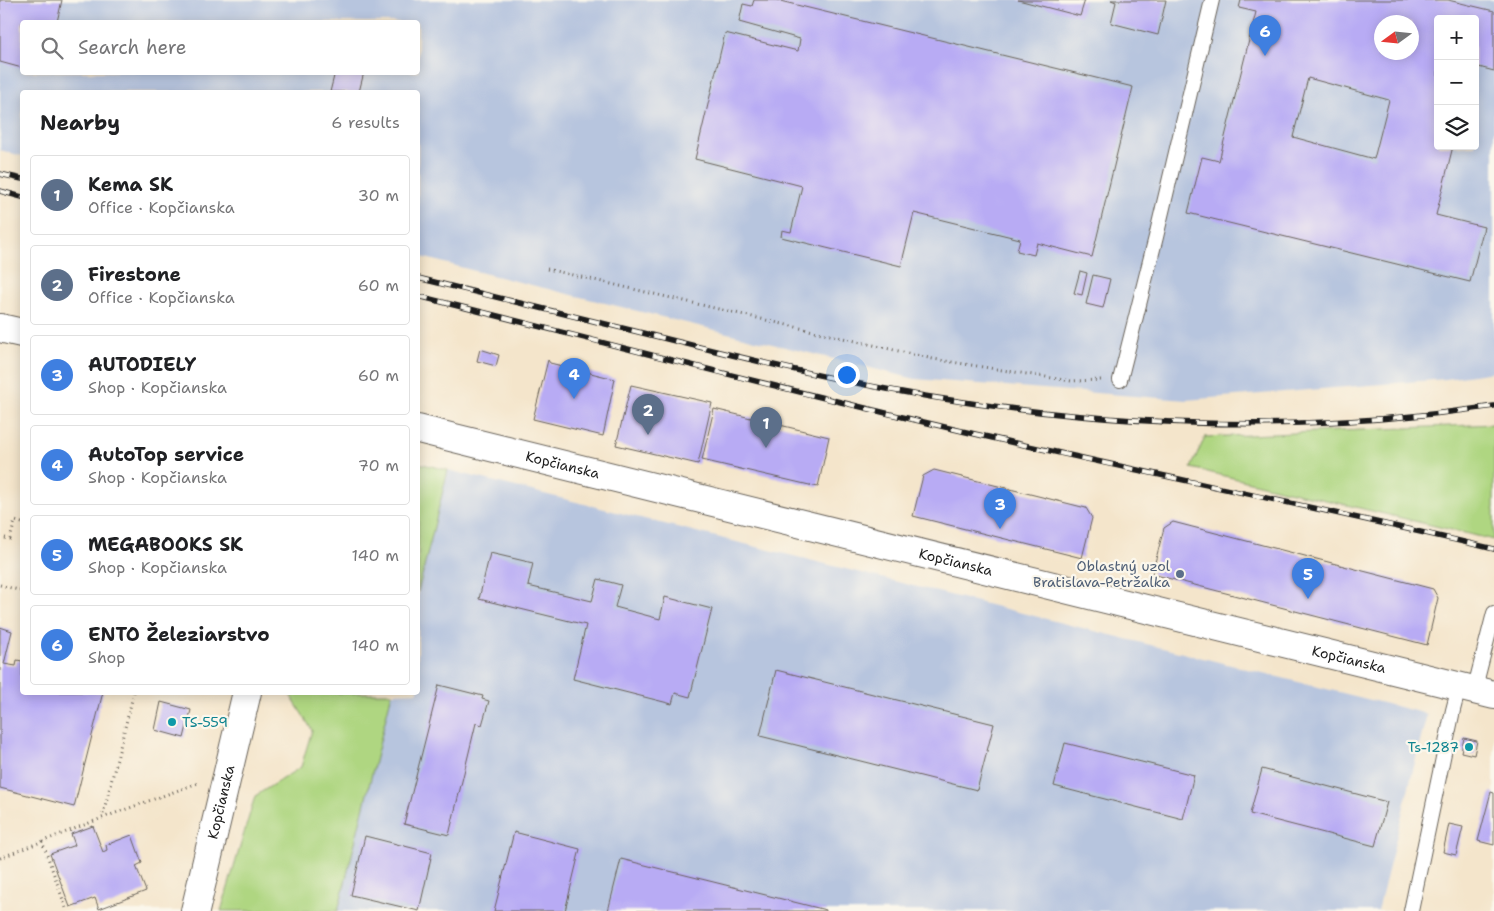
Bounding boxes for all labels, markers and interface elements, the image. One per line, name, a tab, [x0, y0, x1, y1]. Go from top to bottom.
pin: 6	[1249, 15, 1281, 56]
north arrow	[1374, 15, 1419, 60]
map controls	[1434, 15, 1479, 150]
button: +	[1434, 15, 1479, 60]
search box	[20, 20, 420, 75]
icon: search	[38, 34, 66, 62]
text: Search here	[78, 35, 187, 60]
button: −	[1434, 60, 1479, 105]
button: layers	[1434, 105, 1479, 150]
text: Nearby	[40, 109, 120, 137]
text: 6 results	[331, 112, 400, 133]
text: Kema SK	[88, 172, 173, 197]
text: 1	[53, 185, 61, 206]
text: 30 m	[358, 185, 399, 206]
text: Office · Kopčianska	[88, 197, 235, 218]
text: Firestone	[88, 262, 181, 287]
text: 2	[51, 275, 63, 296]
text: 60 m	[358, 275, 399, 296]
text: Office · Kopčianska	[88, 287, 235, 308]
text: AUTODIELY	[88, 352, 196, 377]
pin: 4	[558, 358, 590, 399]
your location	[834, 362, 860, 388]
text: 3	[51, 365, 63, 386]
text: 60 m	[358, 365, 399, 386]
text: Shop · Kopčianska	[88, 377, 227, 398]
pin: 2	[632, 394, 664, 435]
pin: 1	[750, 407, 782, 448]
text: AutoTop service	[88, 442, 244, 467]
street label: Kopčianska	[524, 447, 602, 483]
text: 4	[51, 455, 63, 476]
text: 70 m	[358, 455, 399, 476]
text: Shop · Kopčianska	[88, 467, 227, 488]
pin: 3	[984, 488, 1016, 529]
text: MEGABOOKS SK	[88, 532, 243, 557]
street label: Kopčianska	[917, 544, 995, 580]
text: 5	[52, 545, 62, 566]
text: 140 m	[352, 545, 399, 566]
text: Shop · Kopčianska	[88, 557, 227, 578]
place label: Oblastný uzol Bratislava-Petržalka	[1033, 557, 1171, 591]
pin: 5	[1292, 558, 1324, 599]
marker: Oblastný uzol Bratislava-Petržalka	[1174, 568, 1186, 580]
text: ENTO Železiarstvo	[88, 622, 270, 647]
text: 6	[51, 635, 63, 656]
text: 140 m	[352, 635, 399, 656]
street label: Kopčianska	[1310, 641, 1388, 677]
text: Shop	[88, 647, 125, 668]
place label: TS-559	[182, 713, 228, 731]
marker: TS-559	[166, 716, 178, 728]
place label: Ts-1287	[1407, 738, 1459, 756]
marker: Ts-1287	[1463, 741, 1475, 753]
street label: Kopčianska	[203, 763, 238, 841]

